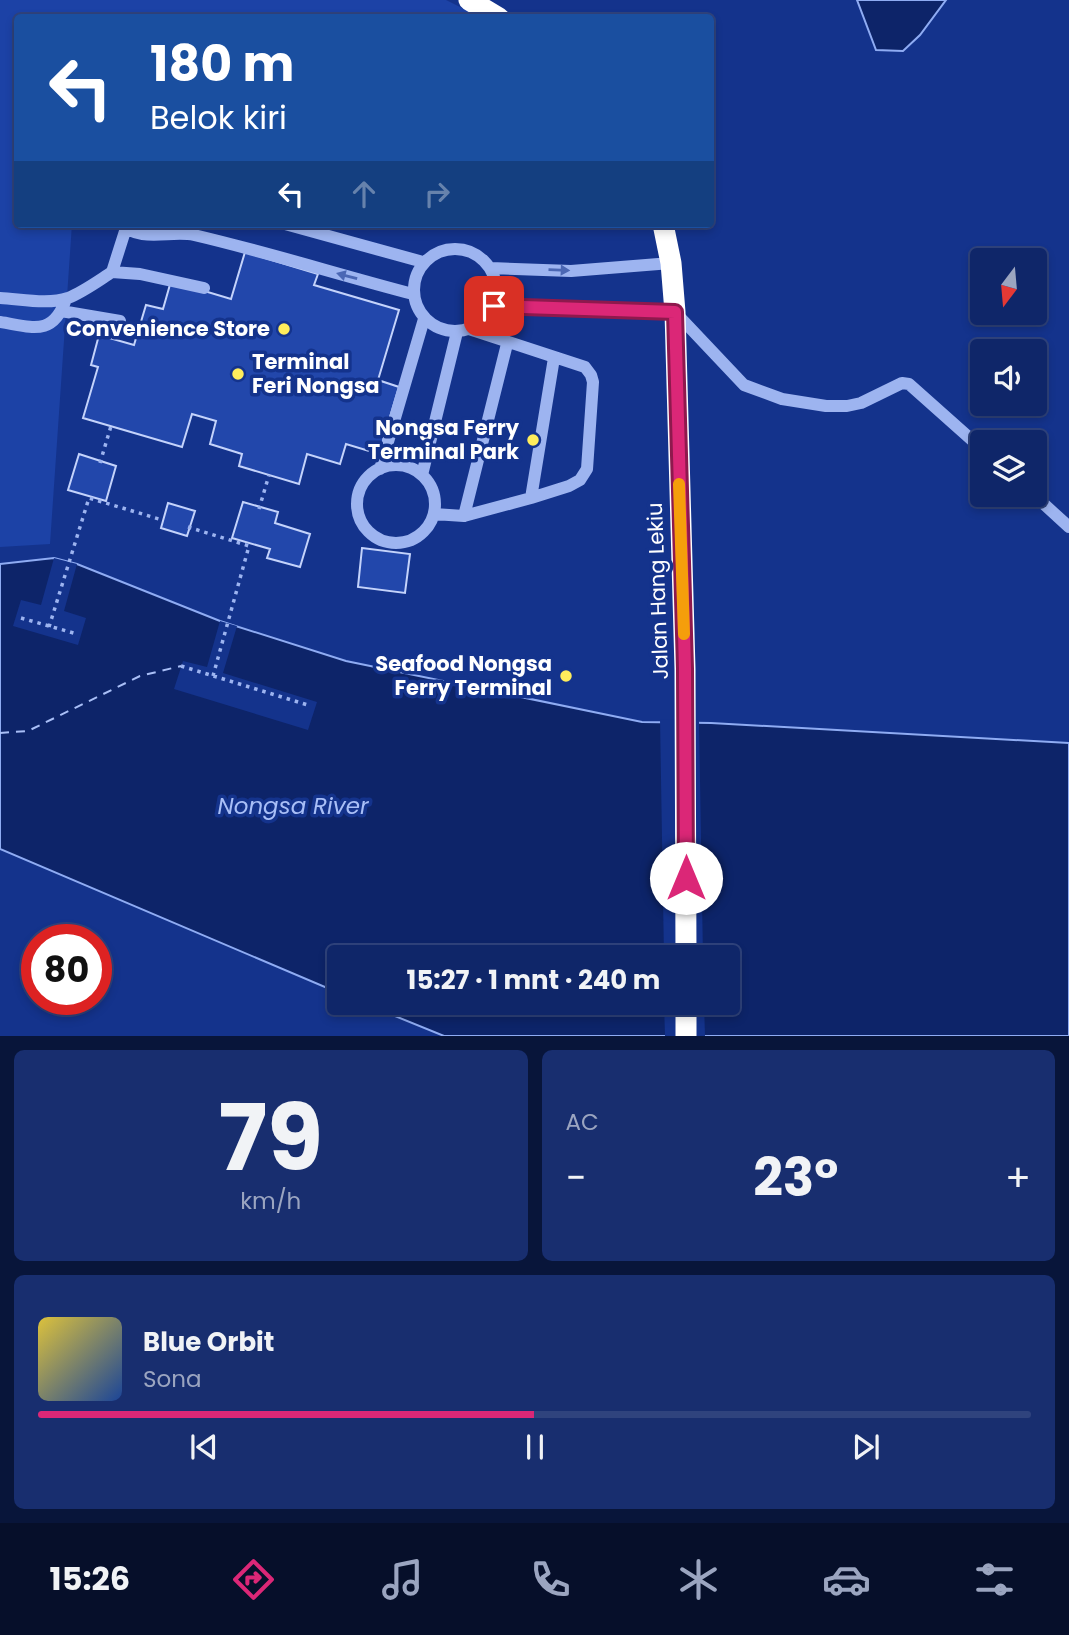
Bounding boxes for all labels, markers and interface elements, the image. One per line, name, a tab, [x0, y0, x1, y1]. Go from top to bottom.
text: 180 m	[150, 30, 294, 98]
icon: left	[35, 42, 126, 133]
text: Belok kiri	[150, 95, 287, 140]
icon: left	[272, 175, 310, 213]
icon: ahead	[345, 175, 383, 213]
icon: right	[418, 175, 456, 213]
north arrow	[970, 248, 1046, 326]
map controls	[970, 248, 1047, 507]
one-way arrow	[548, 265, 570, 276]
one-way arrow	[336, 271, 357, 281]
pin	[464, 276, 524, 336]
icon: arrive	[475, 287, 513, 325]
place label: Convenience Store	[66, 314, 270, 343]
marker: Convenience Store	[276, 321, 292, 337]
button: sound	[970, 339, 1047, 416]
place label: Terminal Feri Nongsa	[252, 347, 380, 400]
marker: Terminal Feri Nongsa	[230, 366, 246, 382]
place label: Nongsa Ferry Terminal Park	[368, 413, 520, 466]
button: layers	[970, 430, 1047, 507]
marker: Nongsa Ferry Terminal Park	[525, 432, 541, 448]
street label: Jalan Hang Lekiu	[640, 502, 675, 680]
place label: Seafood Nongsa Ferry Terminal	[375, 649, 552, 702]
marker: Seafood Nongsa Ferry Terminal	[558, 668, 574, 684]
water label: Nongsa River	[218, 790, 370, 822]
position arrow	[649, 841, 723, 915]
speed limit sign: 80	[21, 924, 112, 1015]
text: 15:27 · 1 mnt · 240 m	[407, 962, 660, 998]
text: 79	[218, 1074, 323, 1202]
text: AC	[566, 1106, 599, 1138]
text: 23°	[753, 1141, 838, 1214]
text: −	[566, 1151, 586, 1204]
text: +	[1005, 1151, 1031, 1204]
text: km/h	[240, 1185, 301, 1217]
text: Blue Orbit	[143, 1324, 274, 1360]
text: Sona	[143, 1363, 202, 1395]
icon: previous	[185, 1428, 223, 1466]
icon: pause	[516, 1428, 554, 1466]
icon: next	[847, 1428, 885, 1466]
icon: directions	[229, 1555, 278, 1604]
icon: music	[378, 1555, 427, 1604]
icon: phone	[526, 1555, 575, 1604]
icon: climate	[674, 1555, 723, 1604]
icon: car	[822, 1555, 871, 1604]
icon: filters	[970, 1555, 1019, 1604]
text: 15:26	[50, 1556, 130, 1601]

